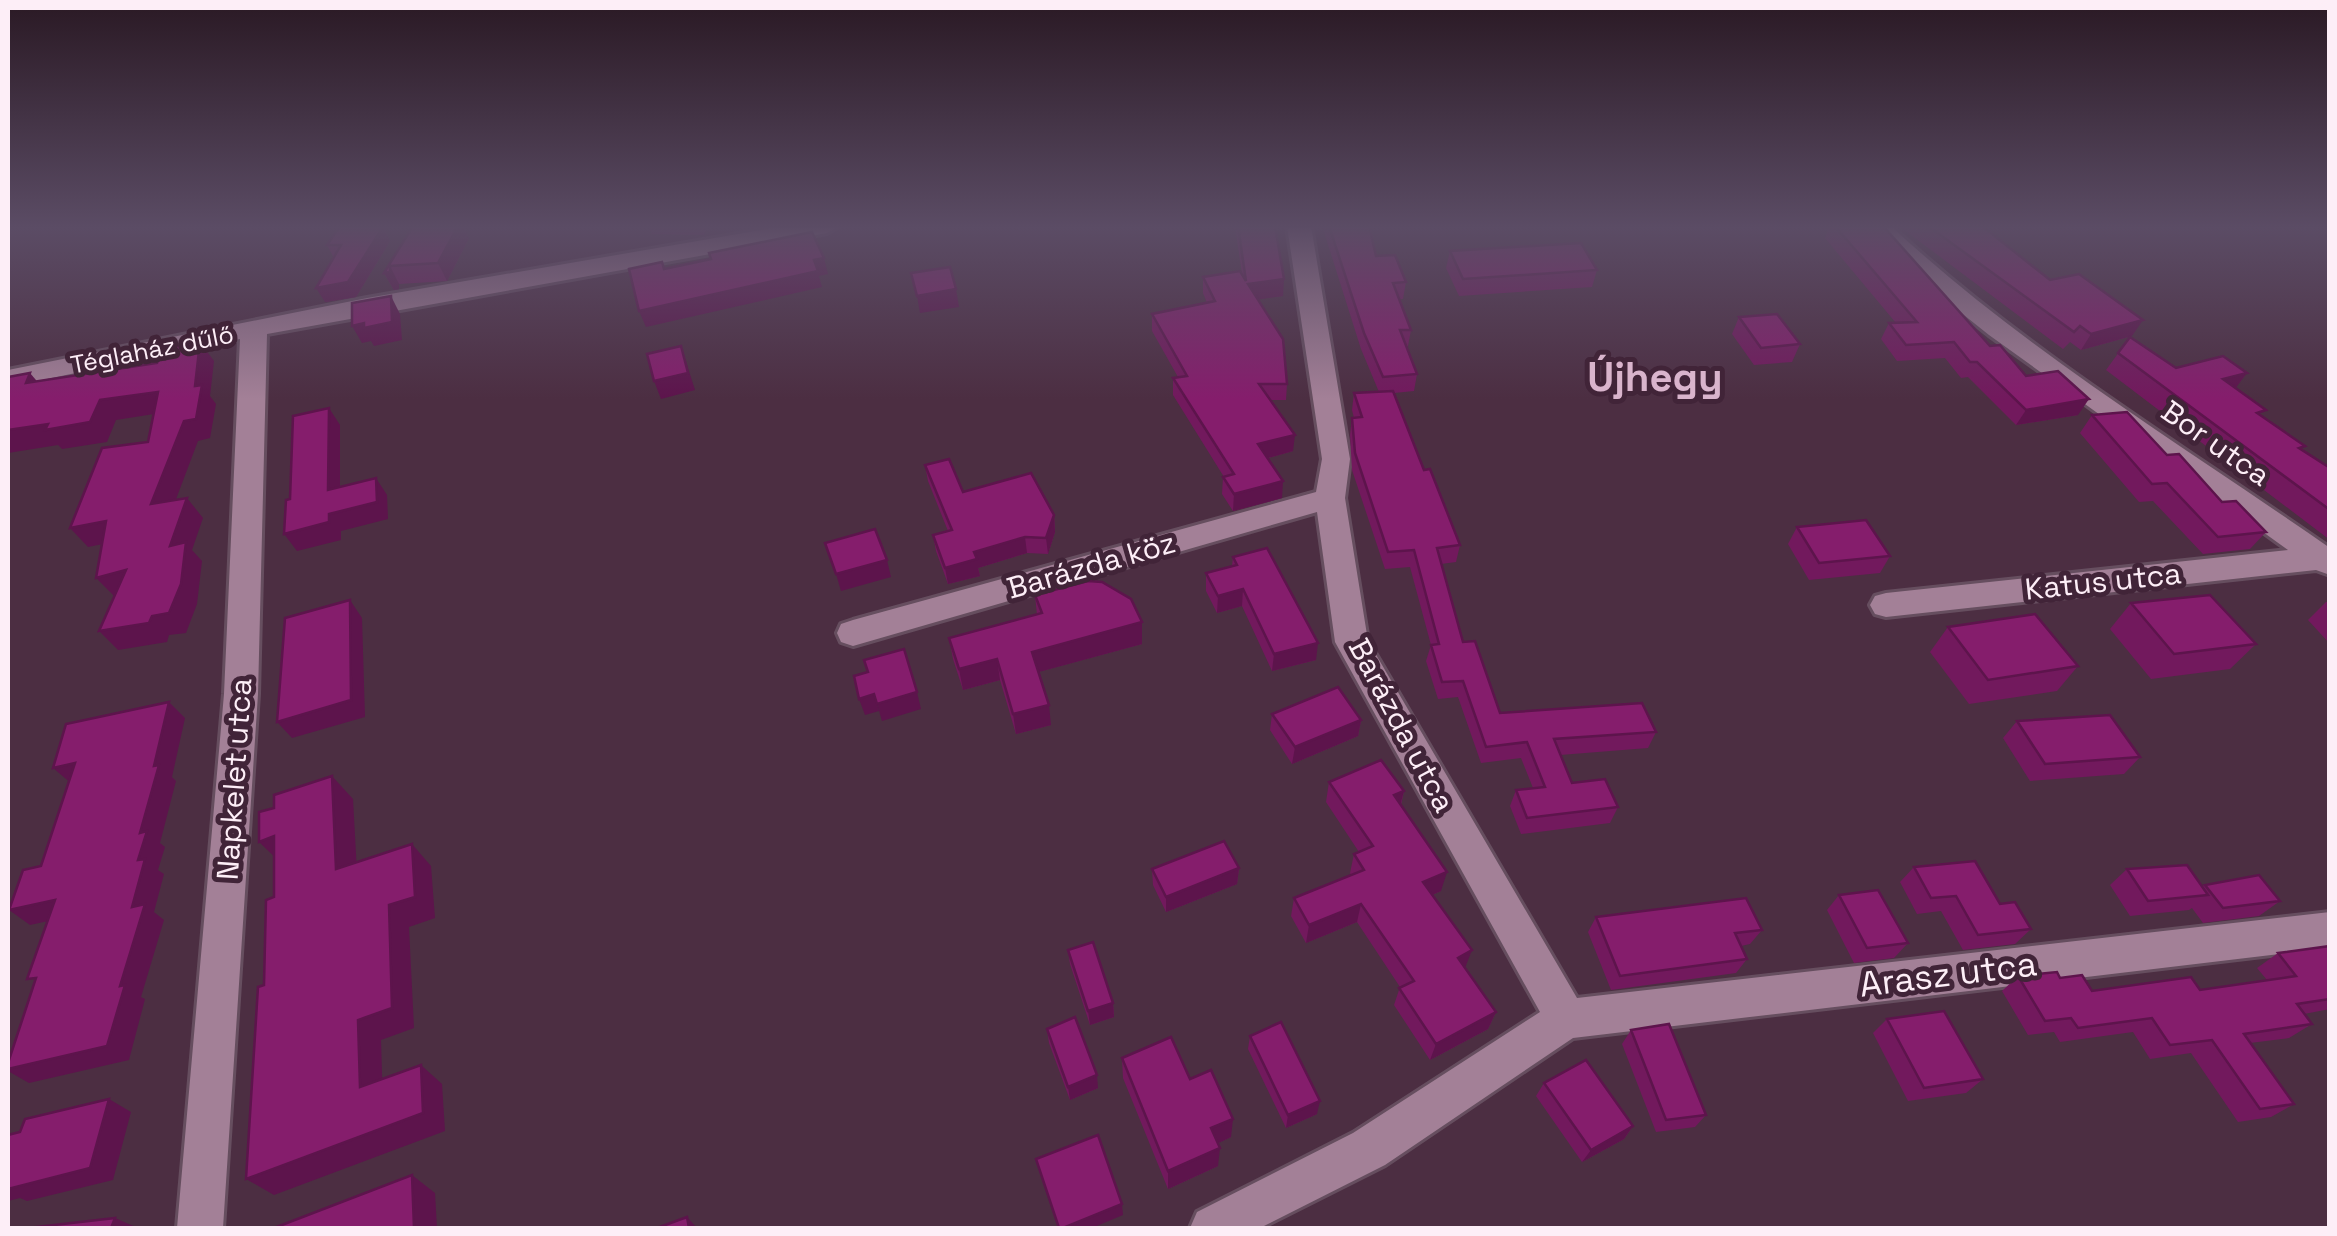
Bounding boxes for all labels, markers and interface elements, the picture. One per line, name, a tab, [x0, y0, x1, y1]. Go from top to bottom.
street label: Téglaház dűlő	[68, 317, 236, 381]
district label: Újhegy	[1587, 352, 1723, 403]
street label: Bor utca	[2154, 391, 2278, 495]
street label: Barázda köz	[1002, 522, 1180, 608]
street label: Katus utca	[2023, 553, 2183, 609]
street label: Barázda utca	[1340, 631, 1464, 819]
street label: Napkelet utca	[207, 677, 261, 881]
street label: Arasz utca	[1857, 941, 2039, 1007]

